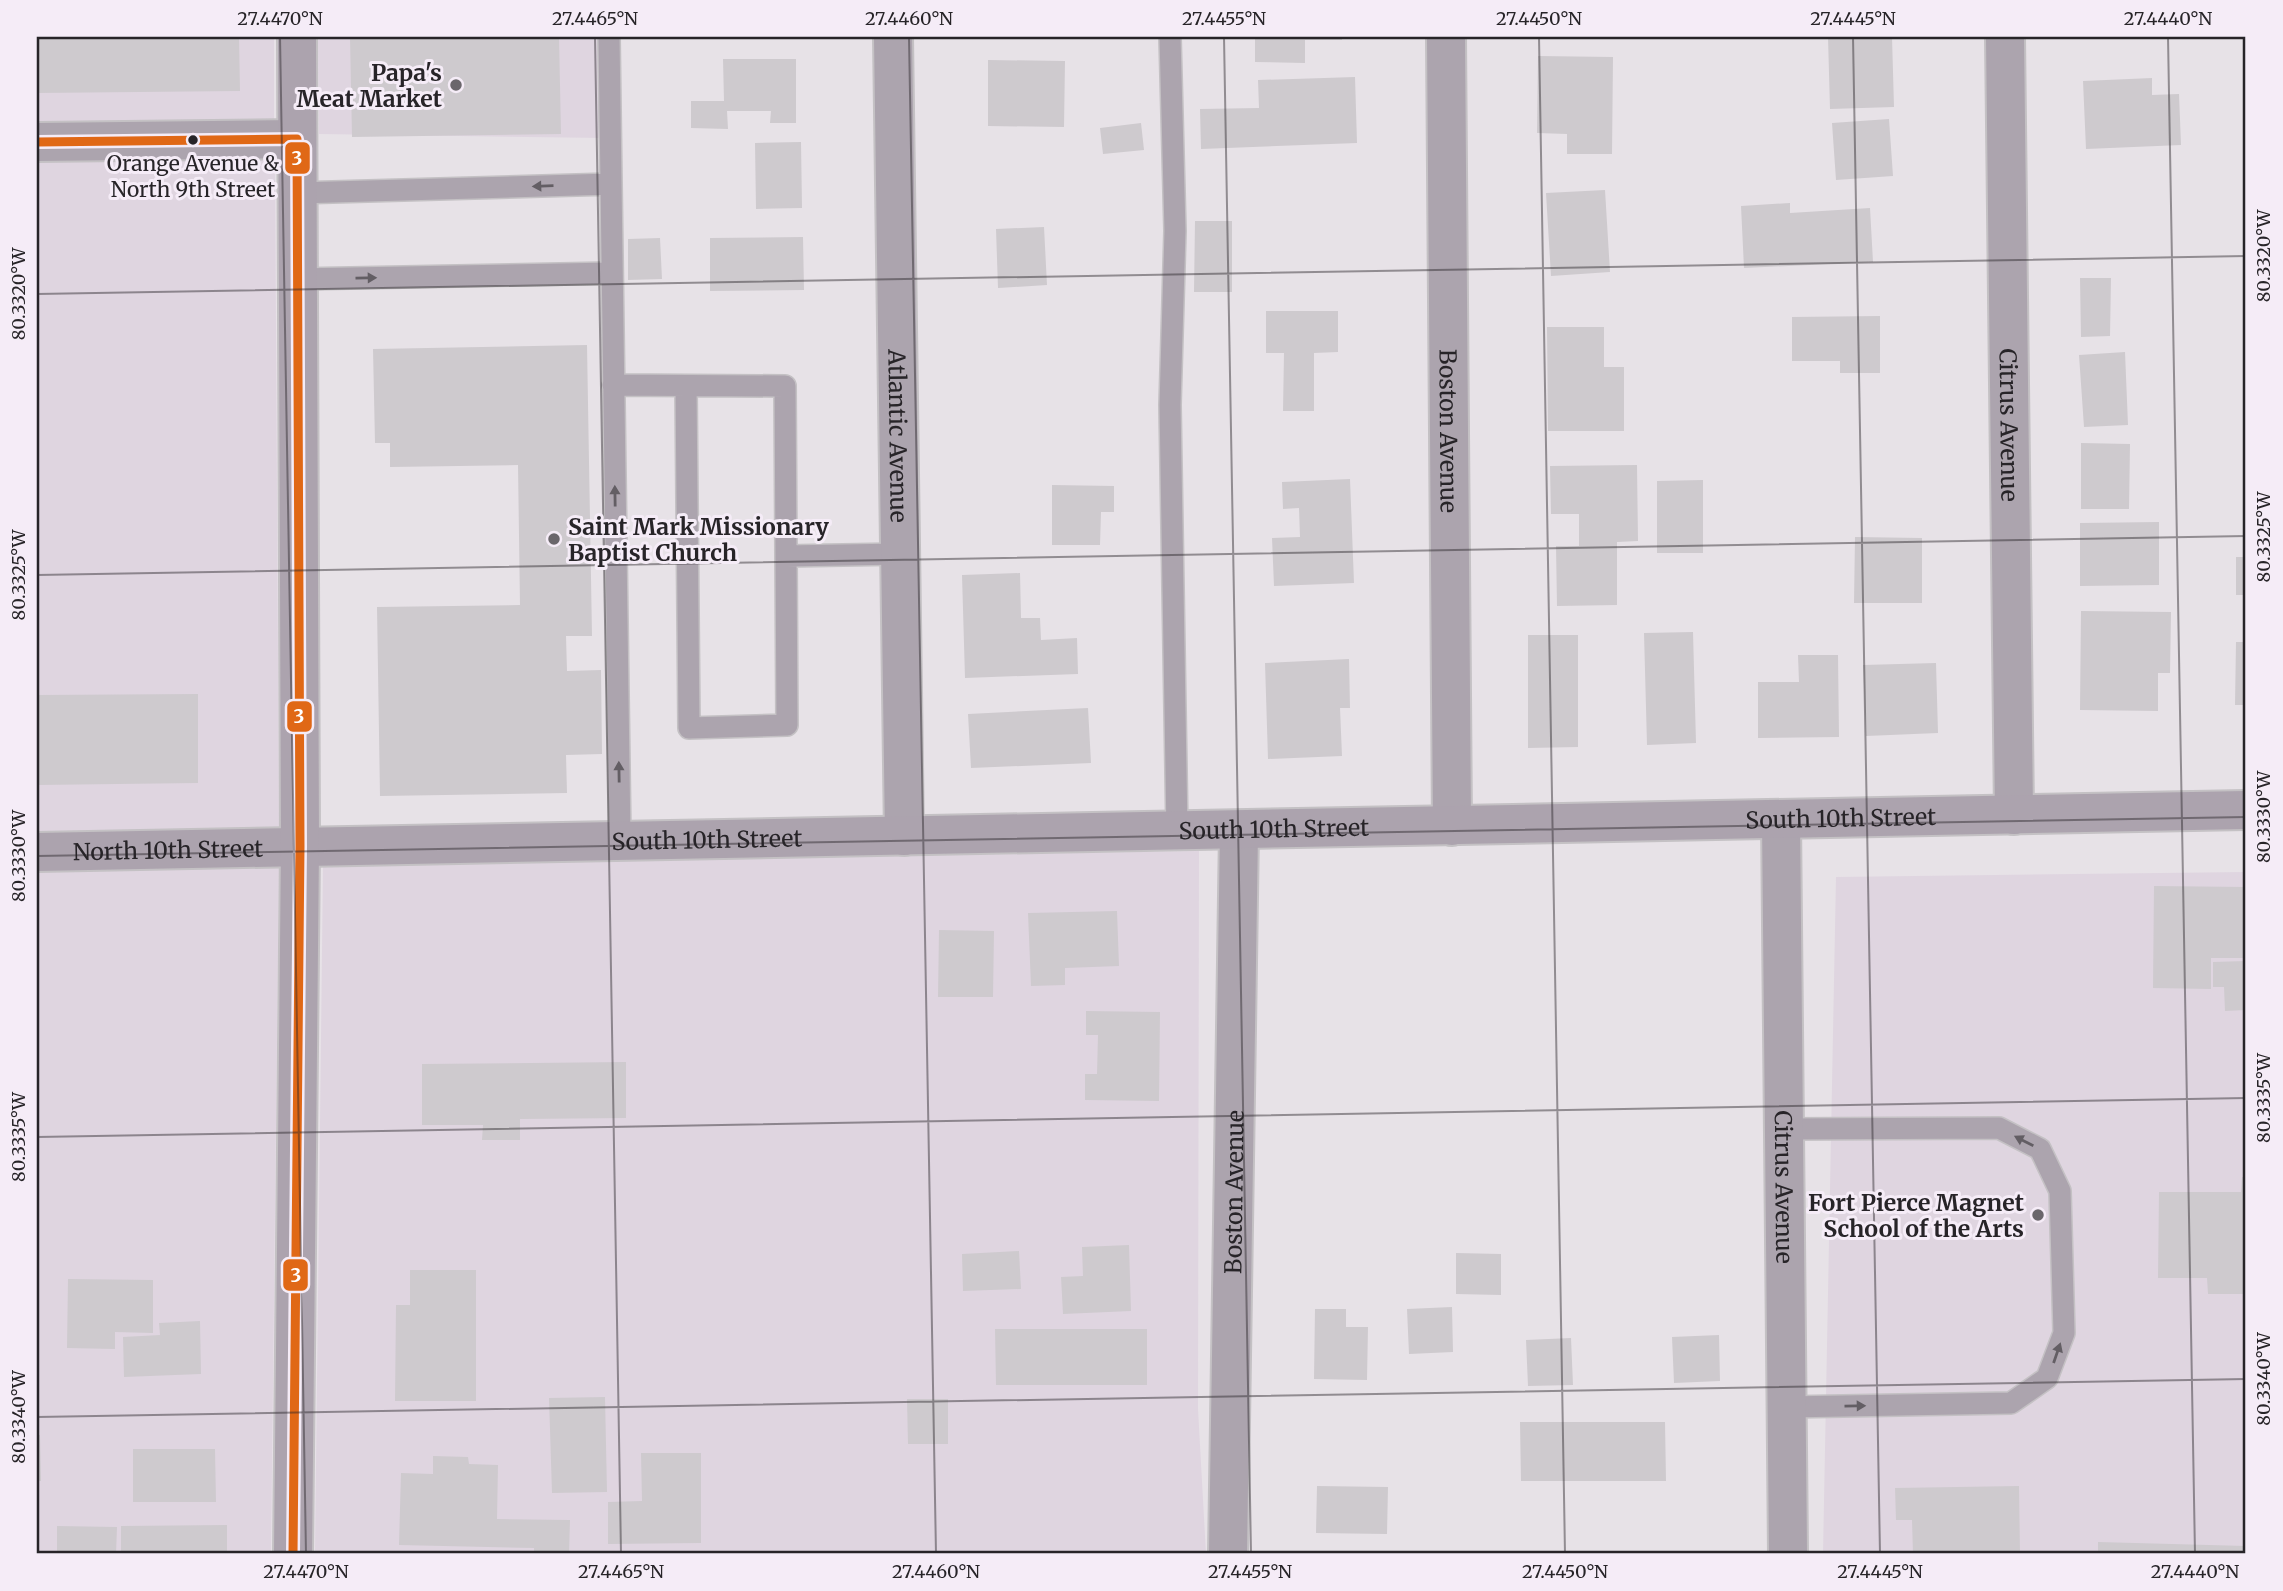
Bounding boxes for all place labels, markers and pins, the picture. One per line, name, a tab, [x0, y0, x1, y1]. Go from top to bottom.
place label: Papa's Meat Market	[296, 58, 442, 113]
marker: Papa's Meat Market	[448, 77, 464, 93]
marker: Orange Avenue & North 9th Street	[186, 133, 200, 147]
place label: Orange Avenue & North 9th Street	[107, 150, 279, 203]
place label: Saint Mark Missionary Baptist Church	[568, 512, 829, 567]
marker: Saint Mark Missionary Baptist Church	[546, 531, 562, 547]
place label: Fort Pierce Magnet School of the Arts	[1808, 1188, 2024, 1243]
marker: Fort Pierce Magnet School of the Arts	[2030, 1207, 2046, 1223]

